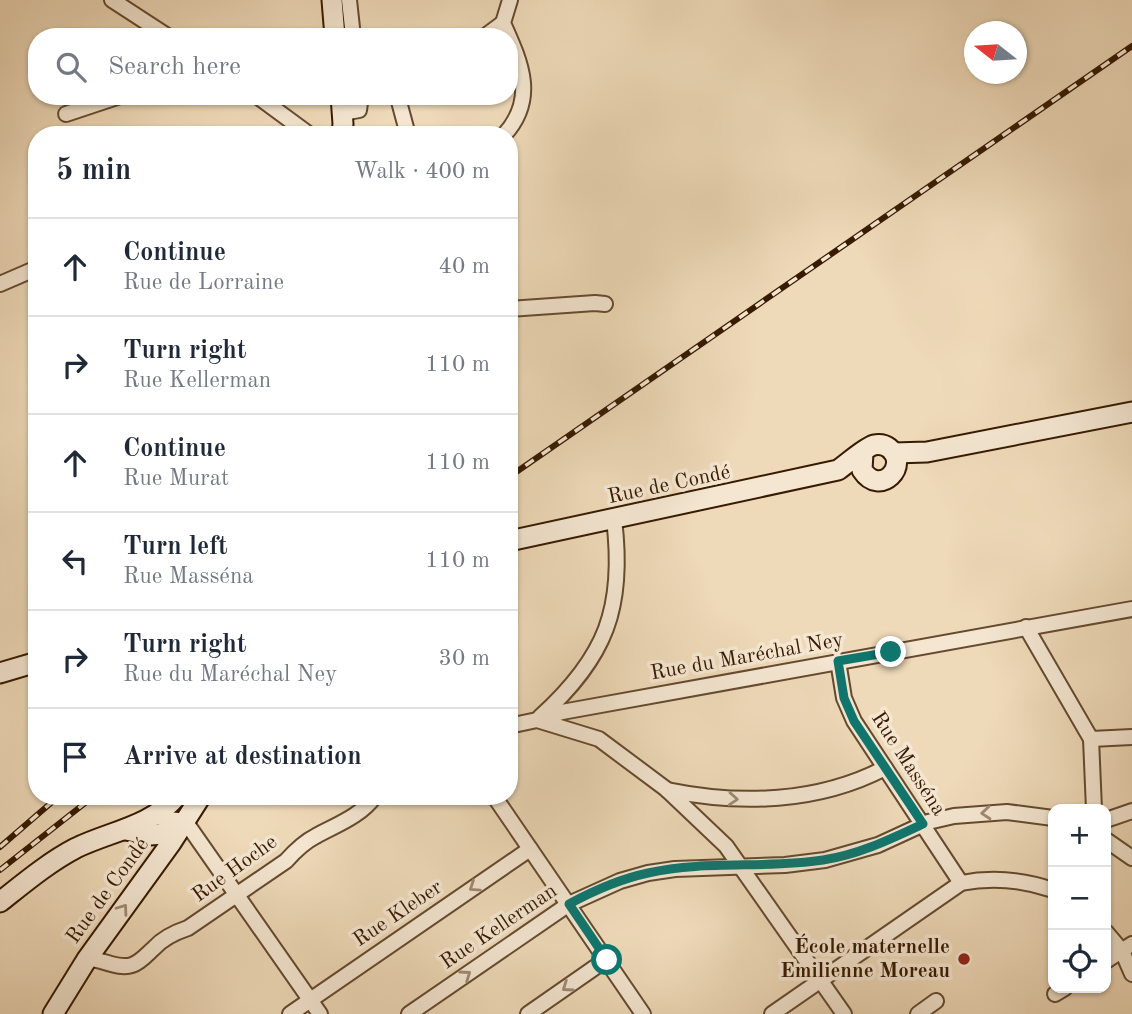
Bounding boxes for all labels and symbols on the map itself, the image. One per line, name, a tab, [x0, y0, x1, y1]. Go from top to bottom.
north arrow	[964, 21, 1027, 84]
street label: Rue de Condé	[606, 462, 732, 508]
street label: Rue du Maréchal Ney	[649, 630, 845, 684]
route end	[875, 636, 906, 667]
street label: Rue Masséna	[867, 708, 949, 820]
one-way arrow	[728, 791, 739, 806]
one-way arrow	[980, 805, 991, 820]
street label: Rue Hoche	[189, 831, 281, 907]
street label: Rue de Condé	[63, 834, 153, 948]
street label: Rue Kleber	[350, 877, 446, 951]
one-way arrow	[469, 879, 482, 892]
street label: Rue Kellerman	[437, 880, 561, 974]
one-way arrow	[115, 905, 128, 917]
place label: École maternelle Emilienne Moreau	[780, 933, 950, 982]
route start	[591, 944, 622, 975]
marker: École maternelle Emilienne Moreau	[956, 951, 972, 967]
one-way arrow	[458, 970, 471, 983]
one-way arrow	[562, 979, 575, 991]

